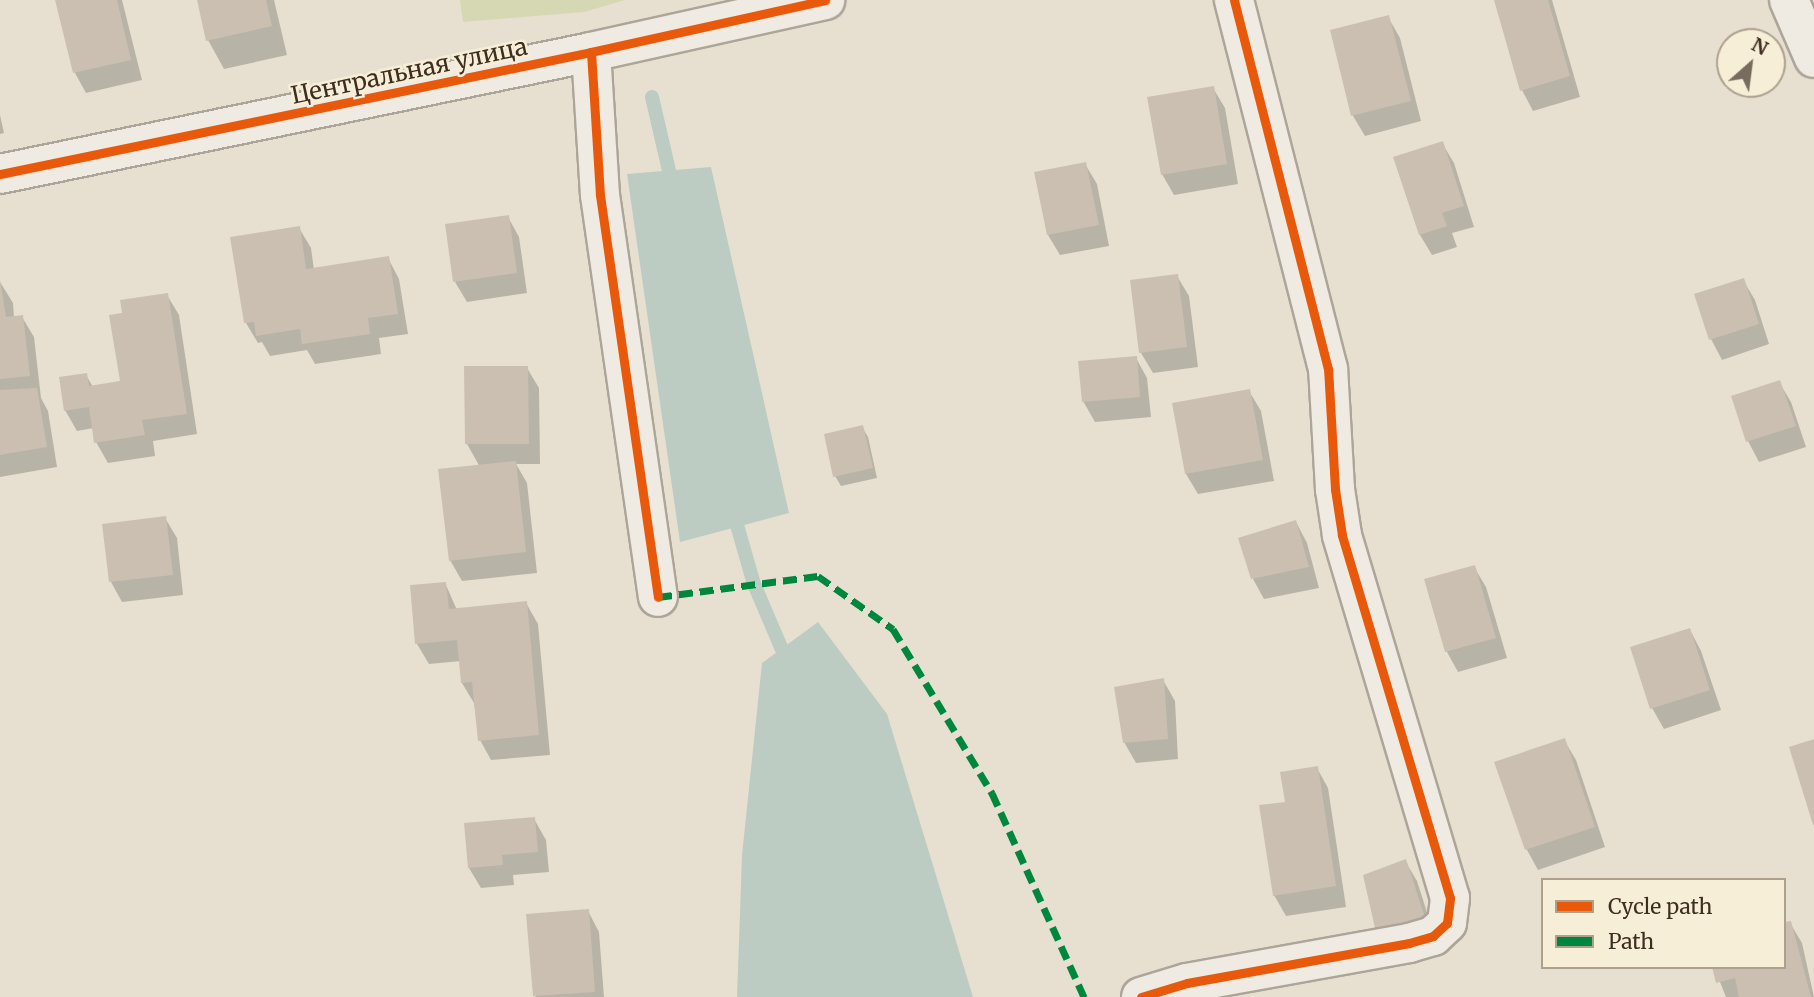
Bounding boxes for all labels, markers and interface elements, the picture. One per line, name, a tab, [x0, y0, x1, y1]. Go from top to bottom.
north arrow	[1716, 28, 1786, 98]
street label: Центральная улица	[288, 32, 530, 110]
text: N	[1748, 32, 1772, 60]
legend	[1541, 878, 1786, 969]
text: Cycle path	[1608, 893, 1712, 920]
text: Path	[1608, 928, 1654, 955]

